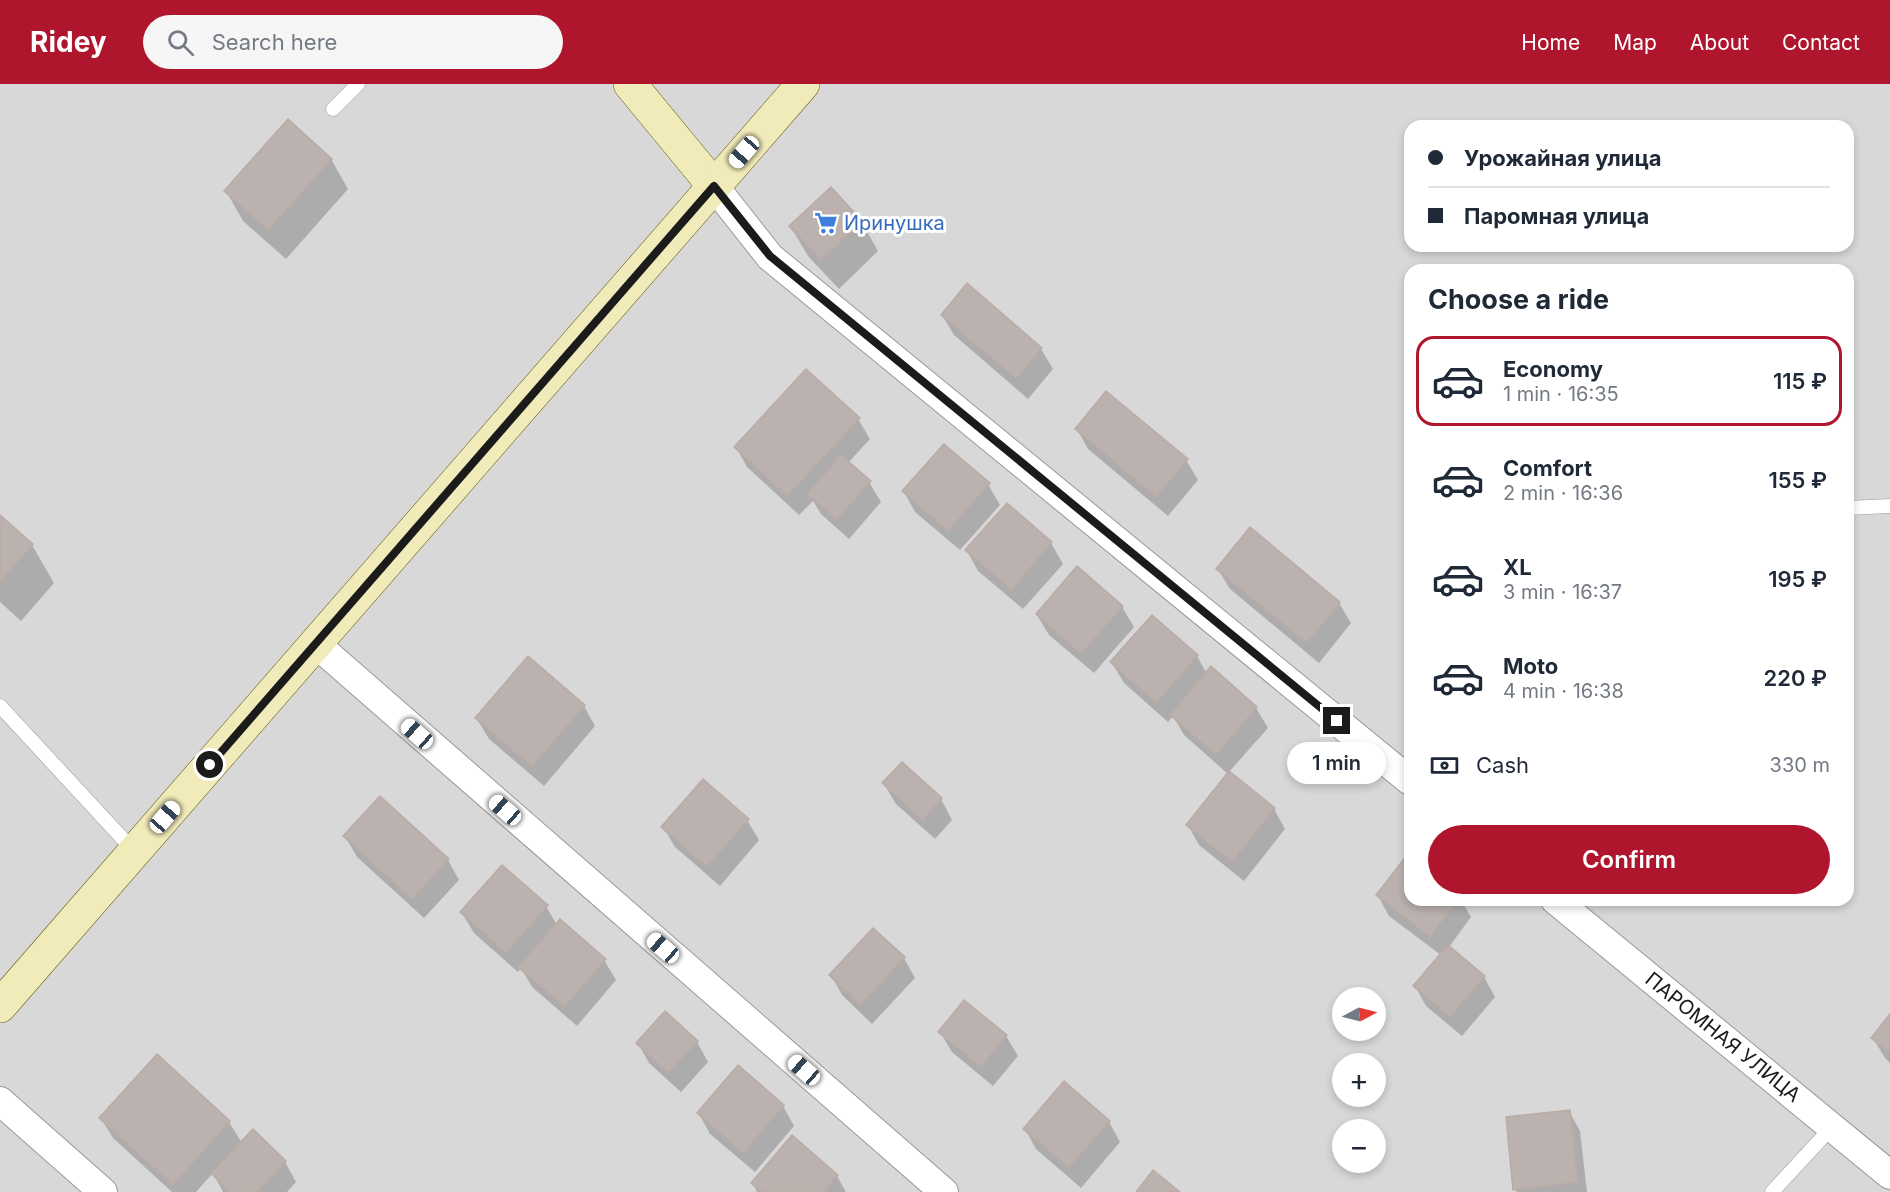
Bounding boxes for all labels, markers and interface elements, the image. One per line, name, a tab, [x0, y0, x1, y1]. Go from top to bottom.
search box	[143, 15, 563, 69]
text: Ridey	[30, 25, 107, 59]
icon: search	[164, 26, 197, 59]
text: Search here	[212, 29, 337, 55]
text: Home	[1521, 30, 1580, 55]
text: Map	[1613, 30, 1657, 55]
text: About	[1690, 30, 1749, 55]
text: Contact	[1782, 30, 1860, 55]
car	[725, 133, 763, 171]
text: Урожайная улица	[1464, 145, 1662, 171]
text: Паромная улица	[1464, 203, 1649, 229]
supermarket icon: Иринушка	[813, 210, 839, 236]
place label: Иринушка	[844, 211, 945, 235]
text: Choose a ride	[1428, 283, 1609, 316]
icon: car	[1431, 354, 1485, 408]
text: Economy	[1503, 356, 1603, 382]
text: 115 ₽	[1773, 368, 1827, 394]
text: 1 min · 16:35	[1503, 382, 1619, 406]
icon: car	[1431, 453, 1485, 507]
text: Comfort	[1503, 455, 1592, 481]
text: 155 ₽	[1768, 467, 1827, 493]
text: 2 min · 16:36	[1503, 481, 1623, 505]
icon: car	[1431, 552, 1485, 606]
text: XL	[1503, 554, 1532, 580]
text: 195 ₽	[1768, 566, 1827, 592]
text: 3 min · 16:37	[1503, 580, 1622, 604]
icon: car	[1431, 651, 1485, 705]
text: Moto	[1503, 653, 1558, 679]
text: 220 ₽	[1764, 665, 1827, 691]
text: 4 min · 16:38	[1503, 679, 1624, 703]
route end	[1323, 707, 1350, 734]
car	[398, 715, 436, 753]
callout: 1 min	[1288, 742, 1386, 784]
icon: cash	[1428, 749, 1461, 782]
route start	[196, 751, 223, 778]
text: 1 min	[1312, 751, 1361, 775]
text: Cash	[1476, 752, 1529, 778]
text: 330 m	[1770, 753, 1830, 777]
car	[486, 791, 524, 829]
car	[146, 798, 184, 836]
button: Confirm	[1428, 825, 1830, 894]
car	[644, 929, 682, 967]
street label: ПАРОМНАЯ УЛИЦА	[1641, 967, 1806, 1107]
north arrow	[1332, 987, 1386, 1041]
map controls	[1332, 987, 1386, 1173]
car	[785, 1051, 823, 1089]
button: +	[1332, 1053, 1386, 1107]
button: −	[1332, 1119, 1386, 1173]

